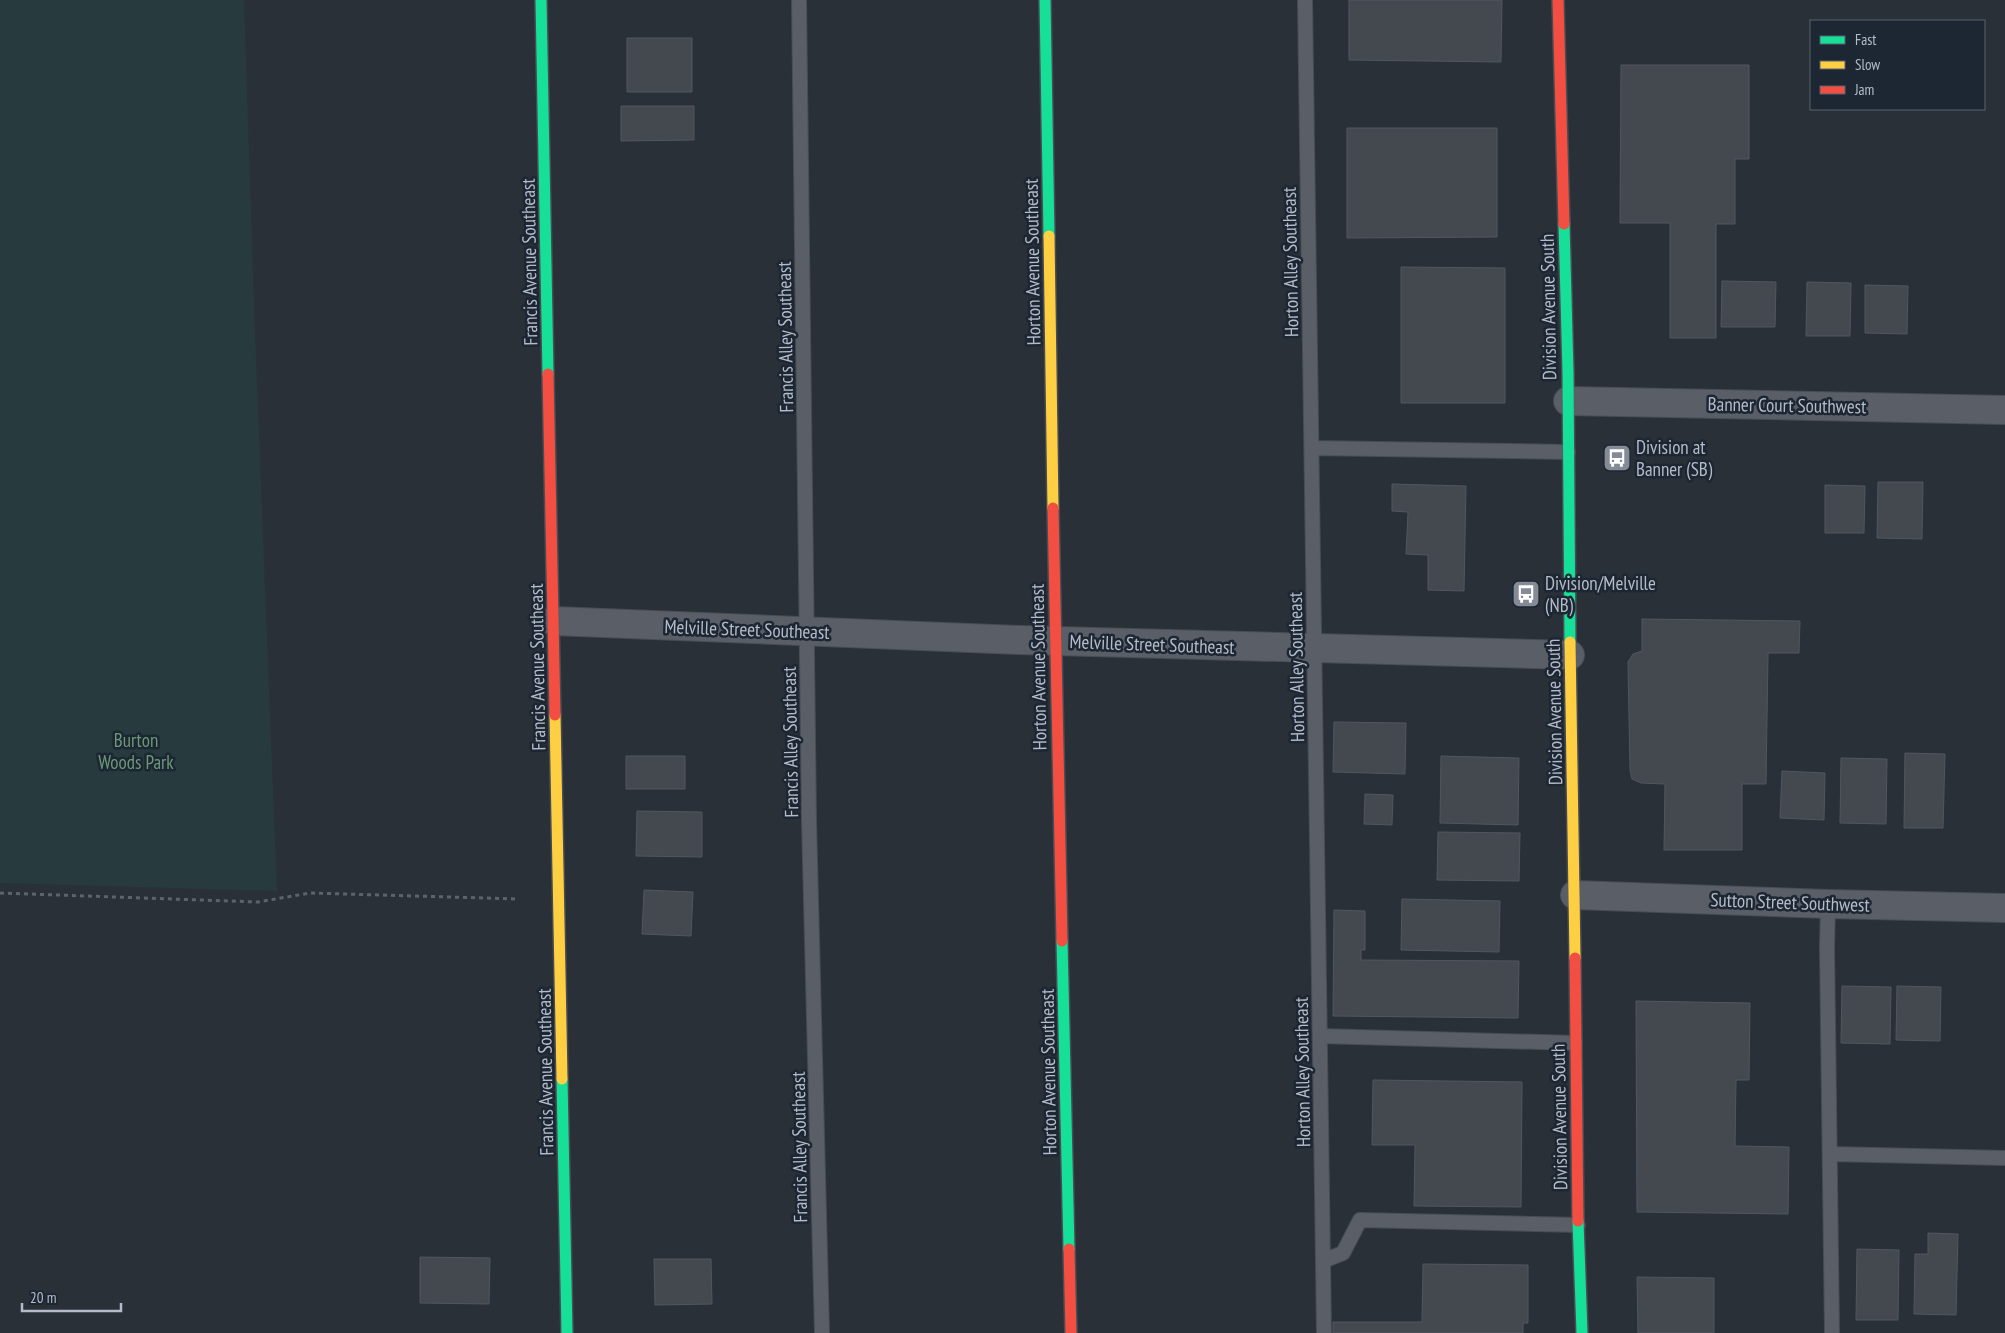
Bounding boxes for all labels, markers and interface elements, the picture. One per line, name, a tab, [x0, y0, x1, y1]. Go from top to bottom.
legend	[1810, 20, 1985, 110]
text: Fast	[1855, 30, 1876, 49]
text: Slow	[1855, 55, 1880, 74]
text: Jam	[1854, 80, 1874, 99]
street label: Francis Avenue Southeast	[516, 177, 542, 346]
street label: Horton Avenue Southeast	[1019, 178, 1045, 345]
street label: Horton Alley Southeast	[1277, 186, 1303, 337]
street label: Division Avenue South	[1535, 234, 1561, 380]
street label: Francis Alley Southeast	[772, 260, 798, 413]
street label: Banner Court Southwest	[1708, 392, 1867, 418]
place label: Division at Banner (SB)	[1636, 435, 1713, 481]
bus stop icon: Division at Banner (SB)	[1602, 443, 1632, 473]
place label: Division/Melville (NB)	[1545, 571, 1656, 617]
bus stop icon: Division/Melville (NB)	[1511, 579, 1541, 609]
street label: Francis Avenue Southeast	[524, 582, 550, 751]
street label: Horton Avenue Southeast	[1025, 583, 1051, 750]
street label: Horton Alley Southeast	[1283, 591, 1309, 742]
street label: Melville Street Southeast	[664, 614, 831, 644]
street label: Melville Street Southeast	[1069, 629, 1236, 659]
street label: Division Avenue South	[1541, 639, 1567, 785]
street label: Francis Alley Southeast	[777, 665, 803, 818]
park label: Burton Woods Park	[98, 728, 174, 774]
street label: Sutton Street Southwest	[1710, 887, 1871, 917]
street label: Francis Avenue Southeast	[532, 987, 558, 1156]
street label: Horton Avenue Southeast	[1035, 988, 1061, 1155]
street label: Horton Alley Southeast	[1289, 996, 1315, 1147]
street label: Division Avenue South	[1546, 1044, 1572, 1190]
street label: Francis Alley Southeast	[786, 1070, 812, 1223]
scale bar	[22, 1280, 121, 1312]
text: 20 m	[30, 1288, 56, 1307]

